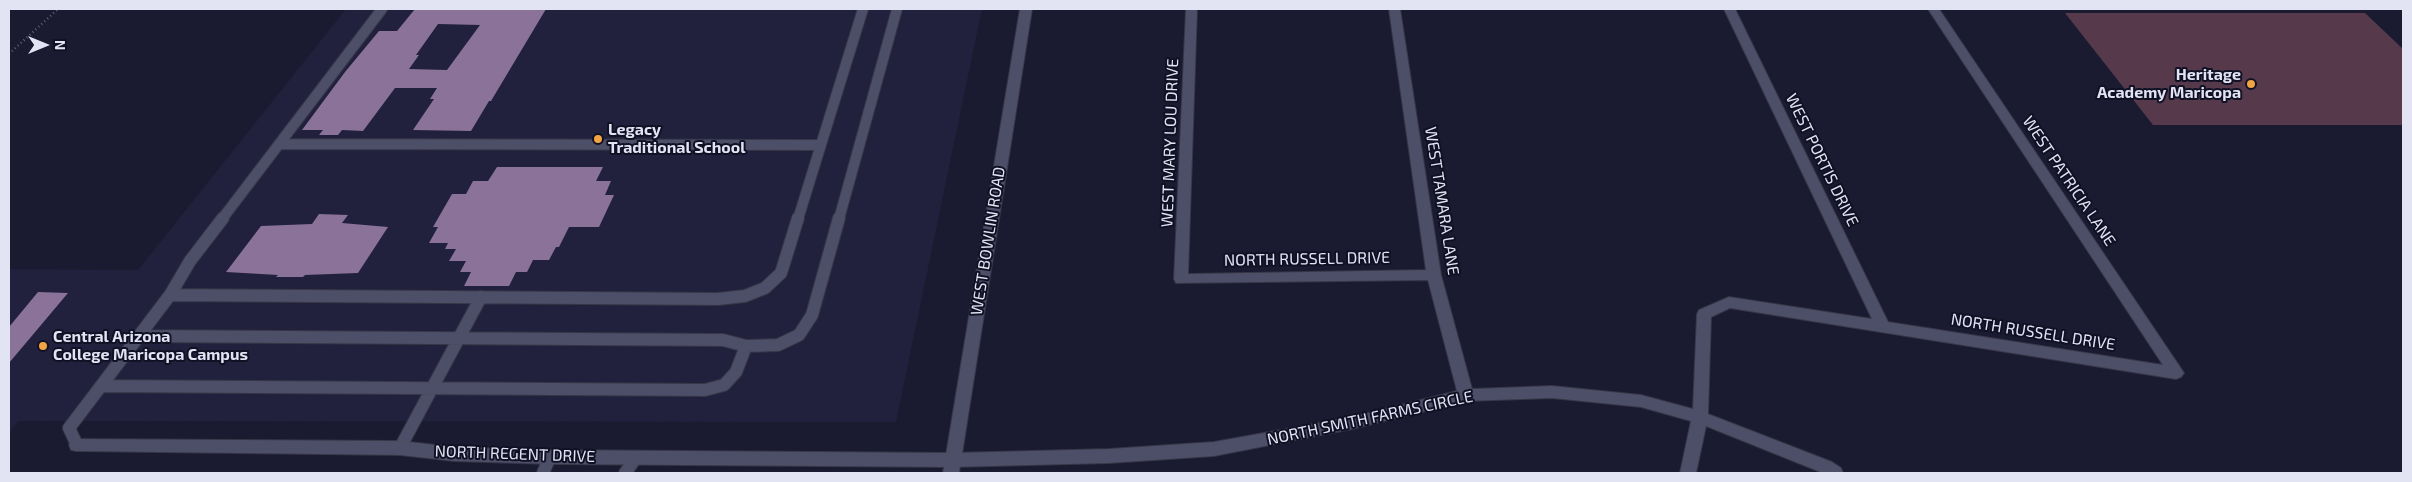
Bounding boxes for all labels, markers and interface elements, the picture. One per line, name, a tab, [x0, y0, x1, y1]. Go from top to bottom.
north arrow	[20, 20, 70, 70]
text: N	[52, 40, 69, 50]
street label: WEST MARY LOU DRIVE	[1157, 58, 1183, 228]
place label: Heritage Academy Maricopa	[2097, 65, 2241, 103]
marker: Heritage Academy Maricopa	[2245, 78, 2257, 90]
street label: WEST PORTIS DRIVE	[1782, 91, 1862, 229]
street label: WEST PATRICIA LANE	[2018, 112, 2120, 250]
place label: Legacy Traditional School	[608, 120, 745, 158]
street label: WEST TAMARA LANE	[1421, 125, 1463, 277]
marker: Legacy Traditional School	[592, 133, 604, 145]
street label: WEST BOWLIN ROAD	[967, 165, 1009, 317]
street label: NORTH RUSSELL DRIVE	[1224, 248, 1390, 270]
street label: NORTH RUSSELL DRIVE	[1949, 310, 2117, 354]
place label: Central Arizona College Maricopa Campus	[53, 327, 248, 365]
marker: Central Arizona College Maricopa Campus	[37, 340, 49, 352]
street label: NORTH SMITH FARMS CIRCLE	[1265, 387, 1475, 449]
street label: NORTH REGENT DRIVE	[434, 442, 596, 466]

